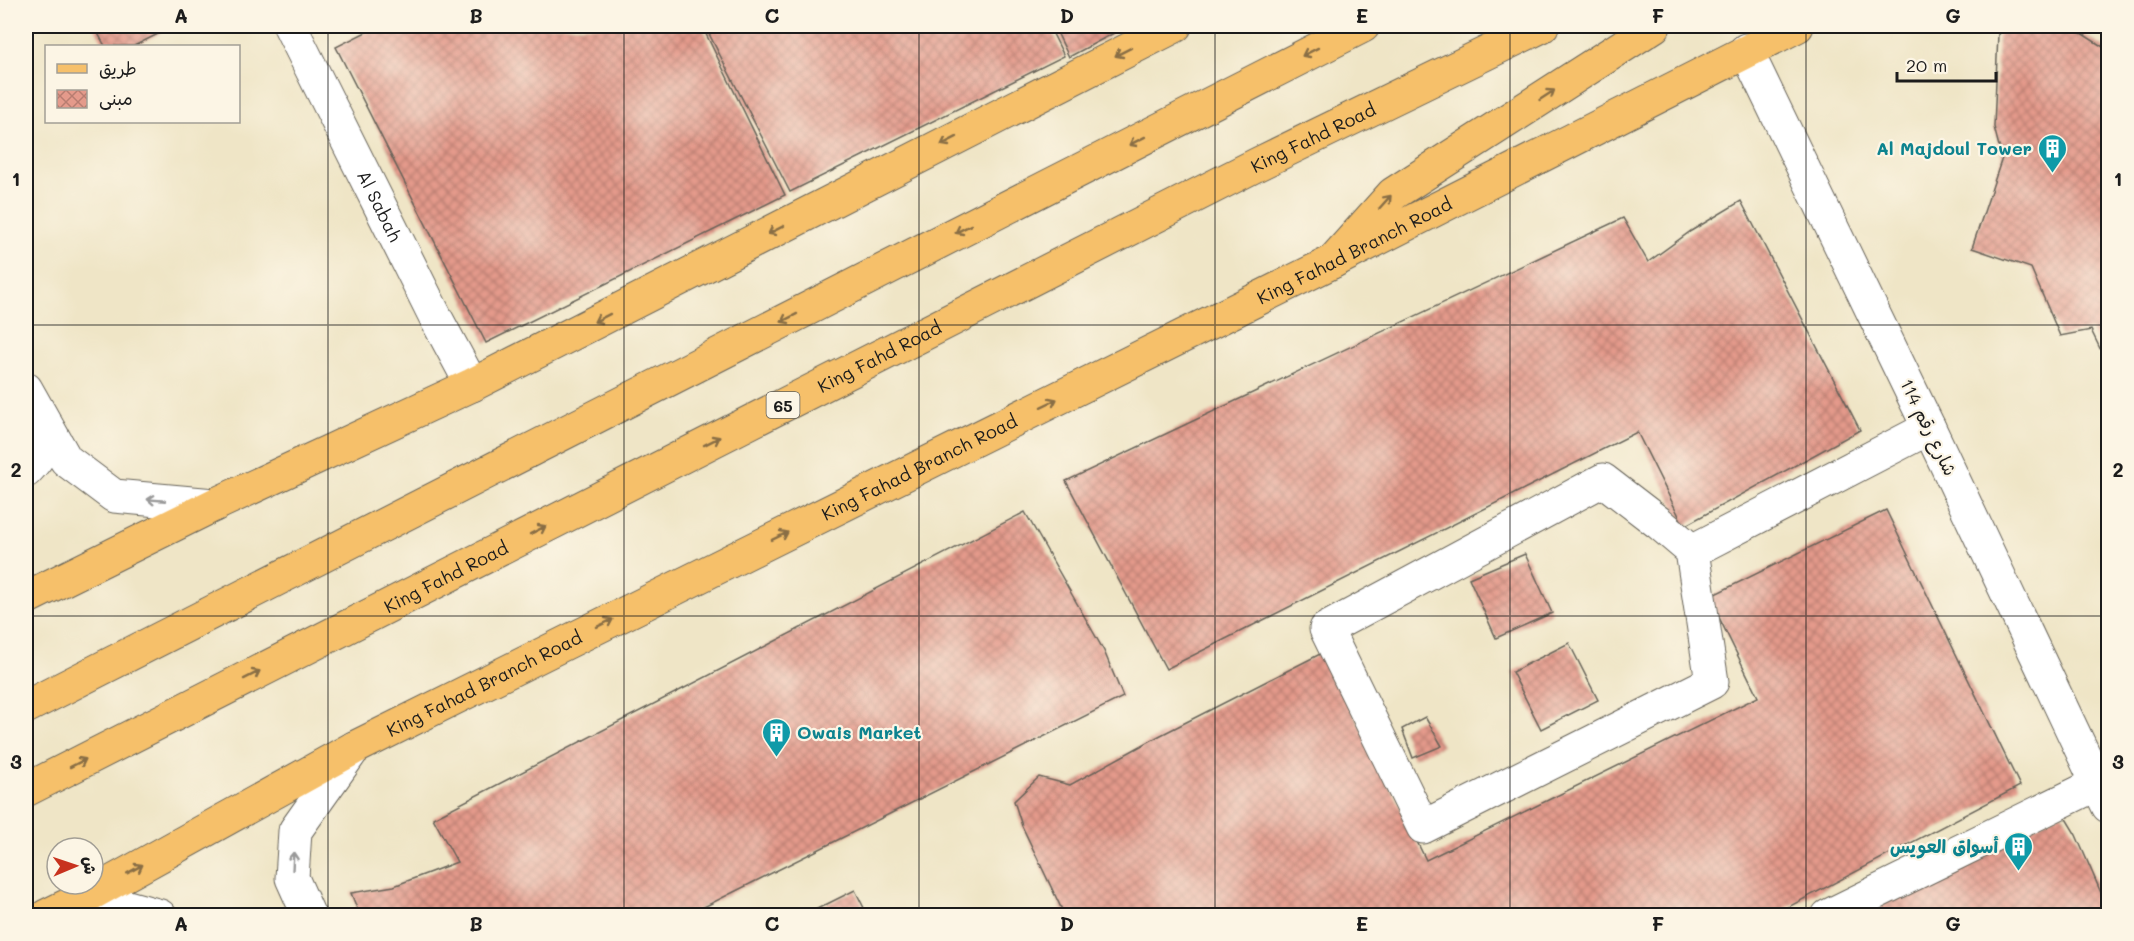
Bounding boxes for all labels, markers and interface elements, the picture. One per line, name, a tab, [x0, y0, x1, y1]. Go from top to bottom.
text: A	[174, 2, 188, 28]
text: B	[469, 2, 483, 28]
text: C	[765, 2, 780, 28]
text: D	[1060, 2, 1074, 28]
text: E	[1356, 2, 1368, 28]
text: F	[1652, 2, 1665, 28]
text: G	[1945, 2, 1961, 28]
legend	[45, 45, 240, 123]
scale bar	[1897, 45, 1996, 83]
one-way arrow	[1114, 47, 1132, 58]
one-way arrow	[1302, 47, 1320, 58]
text: 20 m	[1906, 53, 1947, 77]
text: طريق	[99, 56, 137, 80]
text: مبنى	[99, 86, 133, 110]
one-way arrow	[1538, 88, 1555, 100]
street label: King Fahd Road	[1246, 97, 1379, 178]
building icon: Al Majdoul Tower	[2037, 132, 2069, 174]
one-way arrow	[1128, 135, 1146, 147]
one-way arrow	[941, 136, 959, 147]
place label: Al Majdoul Tower	[1876, 136, 2032, 160]
text: 1	[12, 165, 20, 191]
text: 1	[2114, 165, 2122, 191]
street label: Al Sabah	[352, 166, 408, 246]
street label: King Fahad Branch Road	[1253, 191, 1456, 310]
one-way arrow	[1378, 195, 1392, 210]
one-way arrow	[955, 223, 972, 235]
one-way arrow	[767, 224, 785, 236]
one-way arrow	[781, 312, 799, 324]
one-way arrow	[593, 313, 611, 325]
street label: King Fahd Road	[813, 315, 945, 398]
street label: شارع رقم 114	[1892, 374, 1963, 481]
road number: 65	[766, 392, 800, 418]
one-way arrow	[1039, 396, 1057, 408]
street label: King Fahad Branch Road	[817, 408, 1021, 526]
one-way arrow	[702, 435, 720, 447]
text: 2	[10, 456, 22, 482]
text: 2	[2112, 456, 2124, 482]
one-way arrow	[146, 494, 166, 505]
one-way arrow	[528, 523, 546, 535]
one-way arrow	[771, 530, 789, 542]
street label: King Fahd Road	[380, 535, 512, 618]
one-way arrow	[596, 617, 614, 628]
street label: King Fahad Branch Road	[382, 625, 586, 742]
one-way arrow	[242, 669, 260, 680]
building icon: Owais Market	[760, 716, 792, 758]
place label: Owais Market	[797, 720, 922, 744]
text: 3	[10, 748, 22, 774]
text: 3	[2112, 748, 2124, 774]
one-way arrow	[68, 757, 86, 768]
building icon: أسواق العويس	[2003, 830, 2035, 872]
place label: أسواق العويس	[1890, 834, 1998, 859]
north arrow	[45, 836, 105, 896]
one-way arrow	[288, 851, 299, 871]
text: ش	[80, 856, 101, 875]
one-way arrow	[126, 863, 143, 875]
text: A	[174, 910, 188, 936]
text: B	[469, 910, 483, 936]
text: C	[765, 910, 780, 936]
text: D	[1060, 910, 1074, 936]
text: E	[1356, 910, 1368, 936]
text: F	[1652, 910, 1665, 936]
text: G	[1945, 910, 1961, 936]

